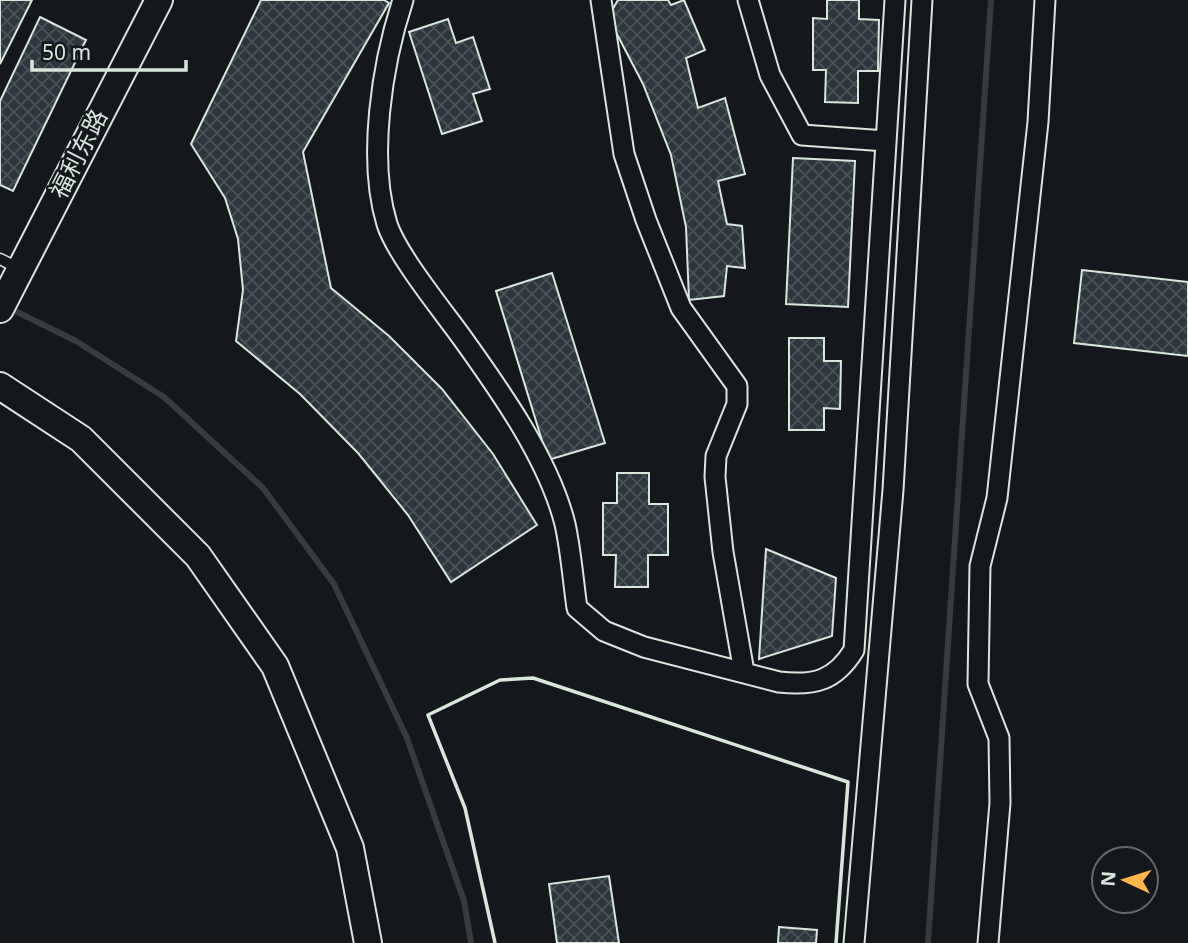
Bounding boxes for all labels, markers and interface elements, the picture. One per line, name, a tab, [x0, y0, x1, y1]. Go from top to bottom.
scale bar	[32, 28, 186, 72]
text: 50 m	[42, 38, 91, 66]
street label: 福利东路	[41, 103, 114, 204]
north arrow	[1090, 845, 1160, 915]
text: N	[1095, 870, 1122, 887]

